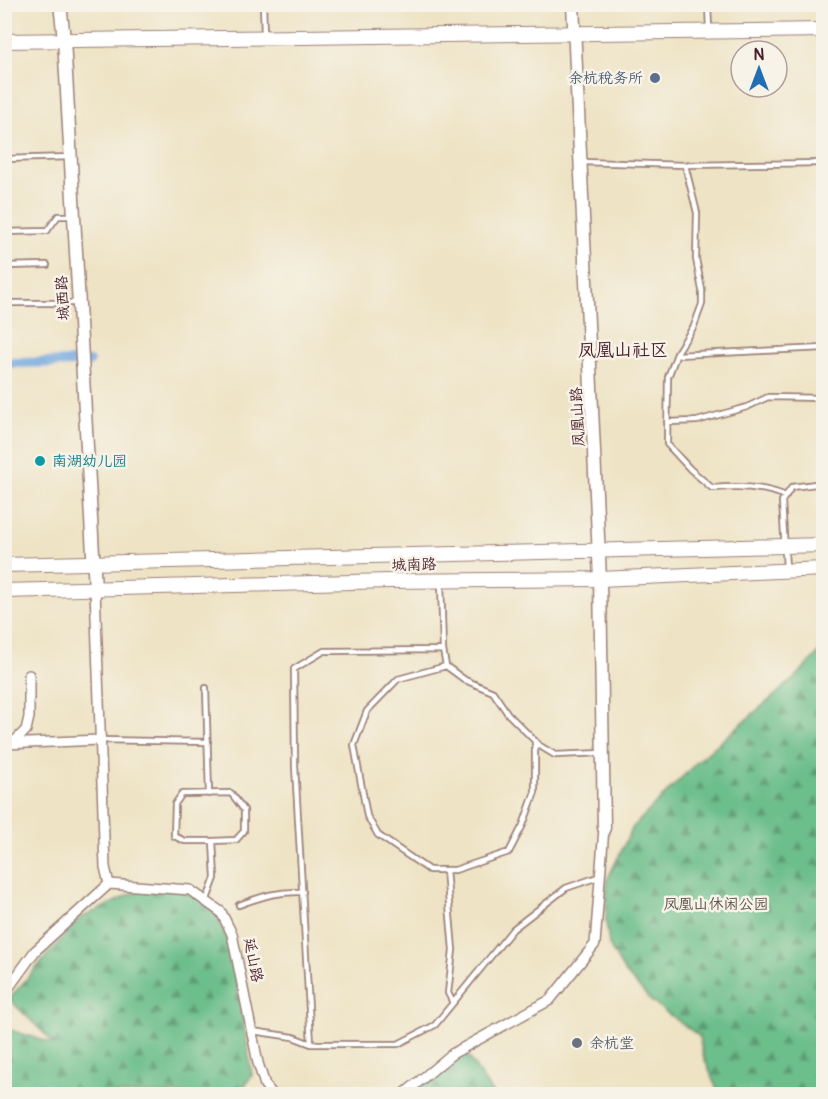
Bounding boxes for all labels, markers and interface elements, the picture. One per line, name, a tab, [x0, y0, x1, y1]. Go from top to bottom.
north arrow	[729, 39, 789, 99]
text: N	[754, 45, 765, 65]
place label: 余杭税务所	[568, 69, 643, 88]
marker: 余杭税务所	[648, 71, 662, 85]
street label: 城西路	[52, 275, 74, 321]
district label: 凤凰山社区	[578, 339, 668, 362]
street label: 凤凰山路	[567, 387, 589, 447]
place label: 南湖幼儿园	[52, 452, 127, 471]
marker: 南湖幼儿园	[33, 454, 47, 468]
street label: 城南路	[391, 555, 437, 575]
park label: 凤凰山休闲公园	[663, 895, 769, 914]
street label: 延山路	[239, 936, 267, 984]
place label: 余杭堂	[589, 1034, 634, 1053]
marker: 余杭堂	[570, 1036, 584, 1050]

